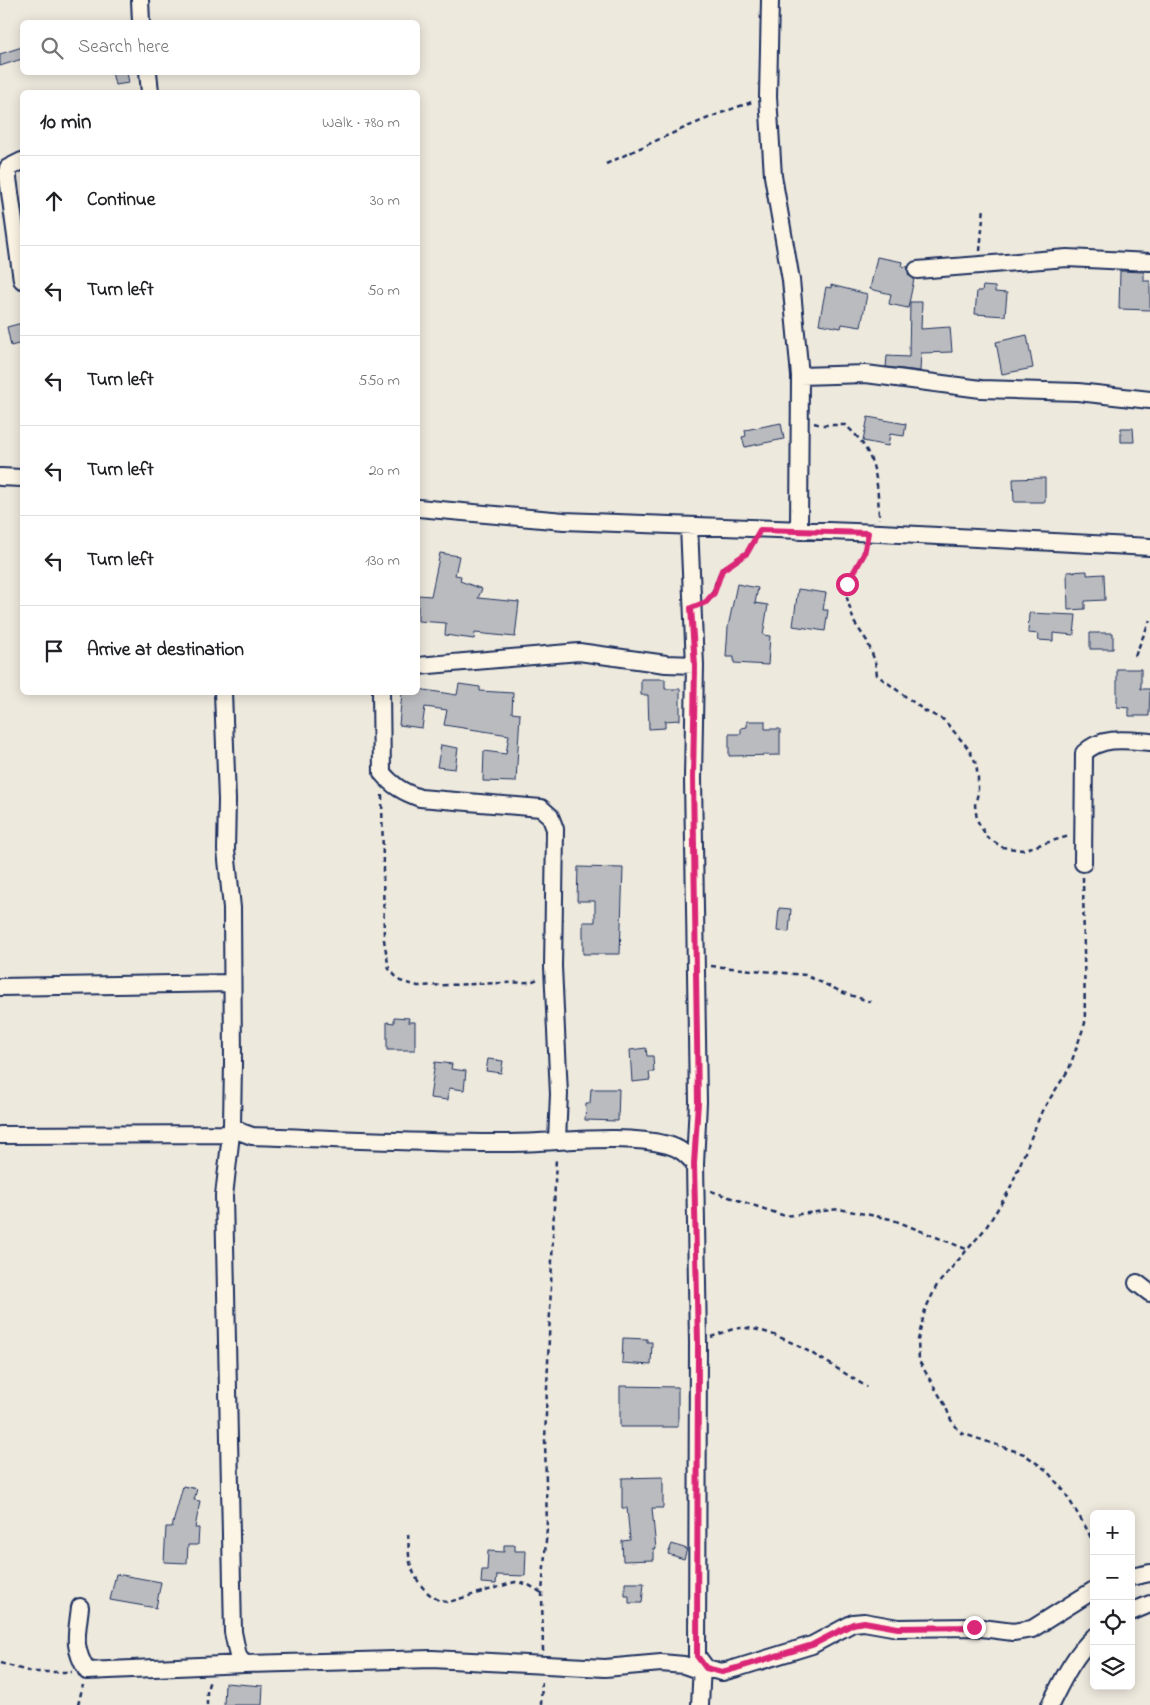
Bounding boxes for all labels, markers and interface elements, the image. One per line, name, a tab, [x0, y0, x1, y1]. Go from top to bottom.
search box	[20, 20, 420, 75]
icon: search	[38, 34, 66, 62]
text: Search here	[78, 34, 169, 61]
text: 10 min	[40, 108, 91, 138]
text: Walk · 780 m	[322, 111, 400, 135]
icon: ahead	[40, 187, 68, 215]
text: Continue	[87, 187, 155, 214]
text: 30 m	[370, 189, 400, 213]
icon: left	[40, 277, 68, 305]
text: Turn left	[87, 277, 154, 304]
text: 50 m	[368, 279, 400, 303]
icon: left	[40, 367, 68, 395]
text: Turn left	[87, 367, 154, 394]
text: 550 m	[358, 369, 400, 393]
icon: left	[40, 457, 68, 485]
text: Turn left	[87, 457, 154, 484]
text: 20 m	[369, 459, 400, 483]
icon: left	[40, 547, 68, 575]
text: Turn left	[87, 547, 154, 574]
text: 130 m	[365, 549, 400, 573]
route start	[836, 573, 859, 596]
icon: arrive	[40, 637, 68, 665]
text: Arrive at destination	[87, 637, 244, 664]
map controls	[1090, 1510, 1135, 1690]
button: +	[1090, 1510, 1135, 1555]
button: −	[1090, 1555, 1135, 1600]
button: locate	[1090, 1600, 1135, 1645]
route end	[963, 1616, 986, 1639]
button: layers	[1090, 1645, 1135, 1690]

